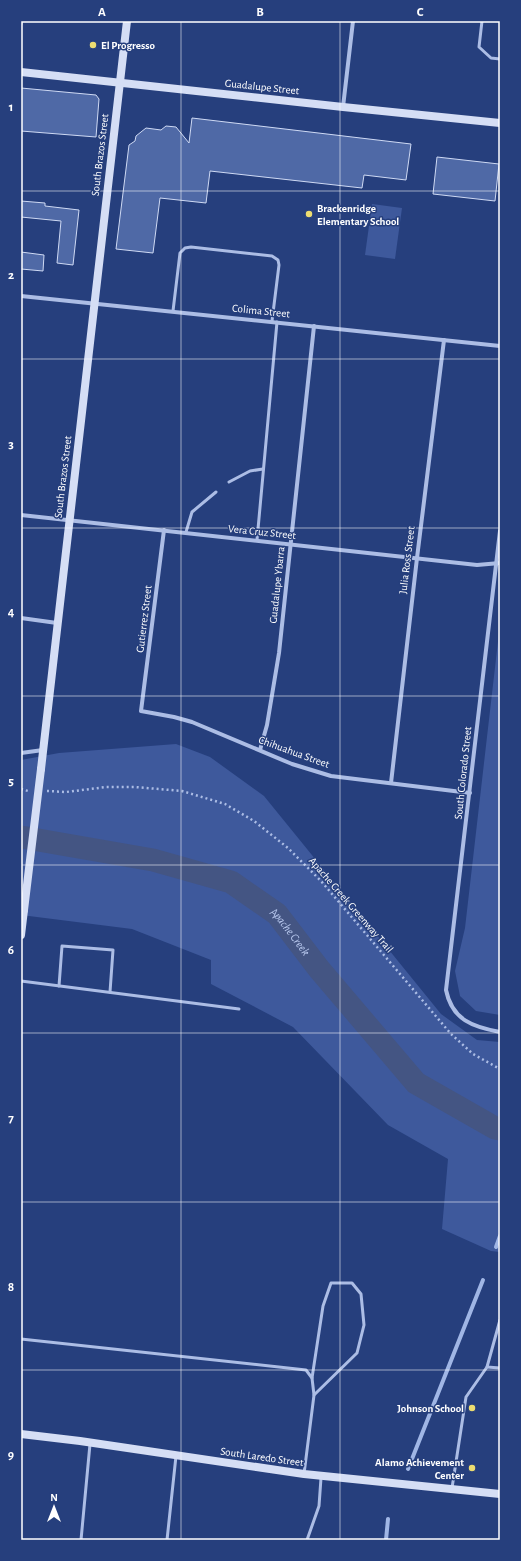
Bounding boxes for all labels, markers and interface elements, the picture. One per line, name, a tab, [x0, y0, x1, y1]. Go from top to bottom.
text: A	[98, 6, 106, 19]
text: B	[256, 6, 264, 19]
text: C	[417, 6, 424, 19]
marker: El Progresso	[88, 40, 98, 50]
place label: El Progresso	[101, 40, 155, 51]
street label: Guadalupe Street	[224, 78, 300, 96]
text: 1	[9, 101, 13, 114]
street label: South Brazos Street	[89, 113, 111, 197]
place label: Brackenridge Elementary School	[317, 203, 399, 227]
marker: Brackenridge Elementary School	[304, 209, 314, 219]
text: 2	[8, 269, 14, 282]
street label: Colima Street	[232, 303, 291, 320]
street label: South Brazos Street	[52, 435, 74, 519]
text: 3	[8, 438, 14, 451]
street label: Vera Cruz Street	[228, 523, 297, 541]
street label: Julia Ross Street	[397, 525, 417, 594]
street label: Guadalupe Ybarra	[267, 546, 287, 624]
street label: Gutierrez Street	[134, 584, 154, 653]
text: 4	[8, 606, 15, 619]
street label: South Colorado Street	[453, 726, 473, 820]
street label: Chihuahua Street	[257, 734, 331, 770]
text: 5	[8, 775, 14, 788]
street label: Apache Creek Greenway Trail	[307, 855, 395, 955]
water label: Apache Creek	[267, 905, 313, 958]
text: 6	[8, 944, 14, 957]
text: 7	[8, 1112, 14, 1125]
text: 8	[8, 1281, 14, 1294]
place label: Johnson School	[397, 1403, 464, 1414]
marker: Johnson School	[467, 1403, 477, 1413]
street label: South Laredo Street	[220, 1446, 305, 1468]
text: 9	[8, 1449, 14, 1462]
place label: Alamo Achievement Center	[375, 1457, 464, 1481]
marker: Alamo Achievement Center	[467, 1463, 477, 1473]
north arrow	[34, 1487, 74, 1527]
text: N	[50, 1492, 58, 1503]

